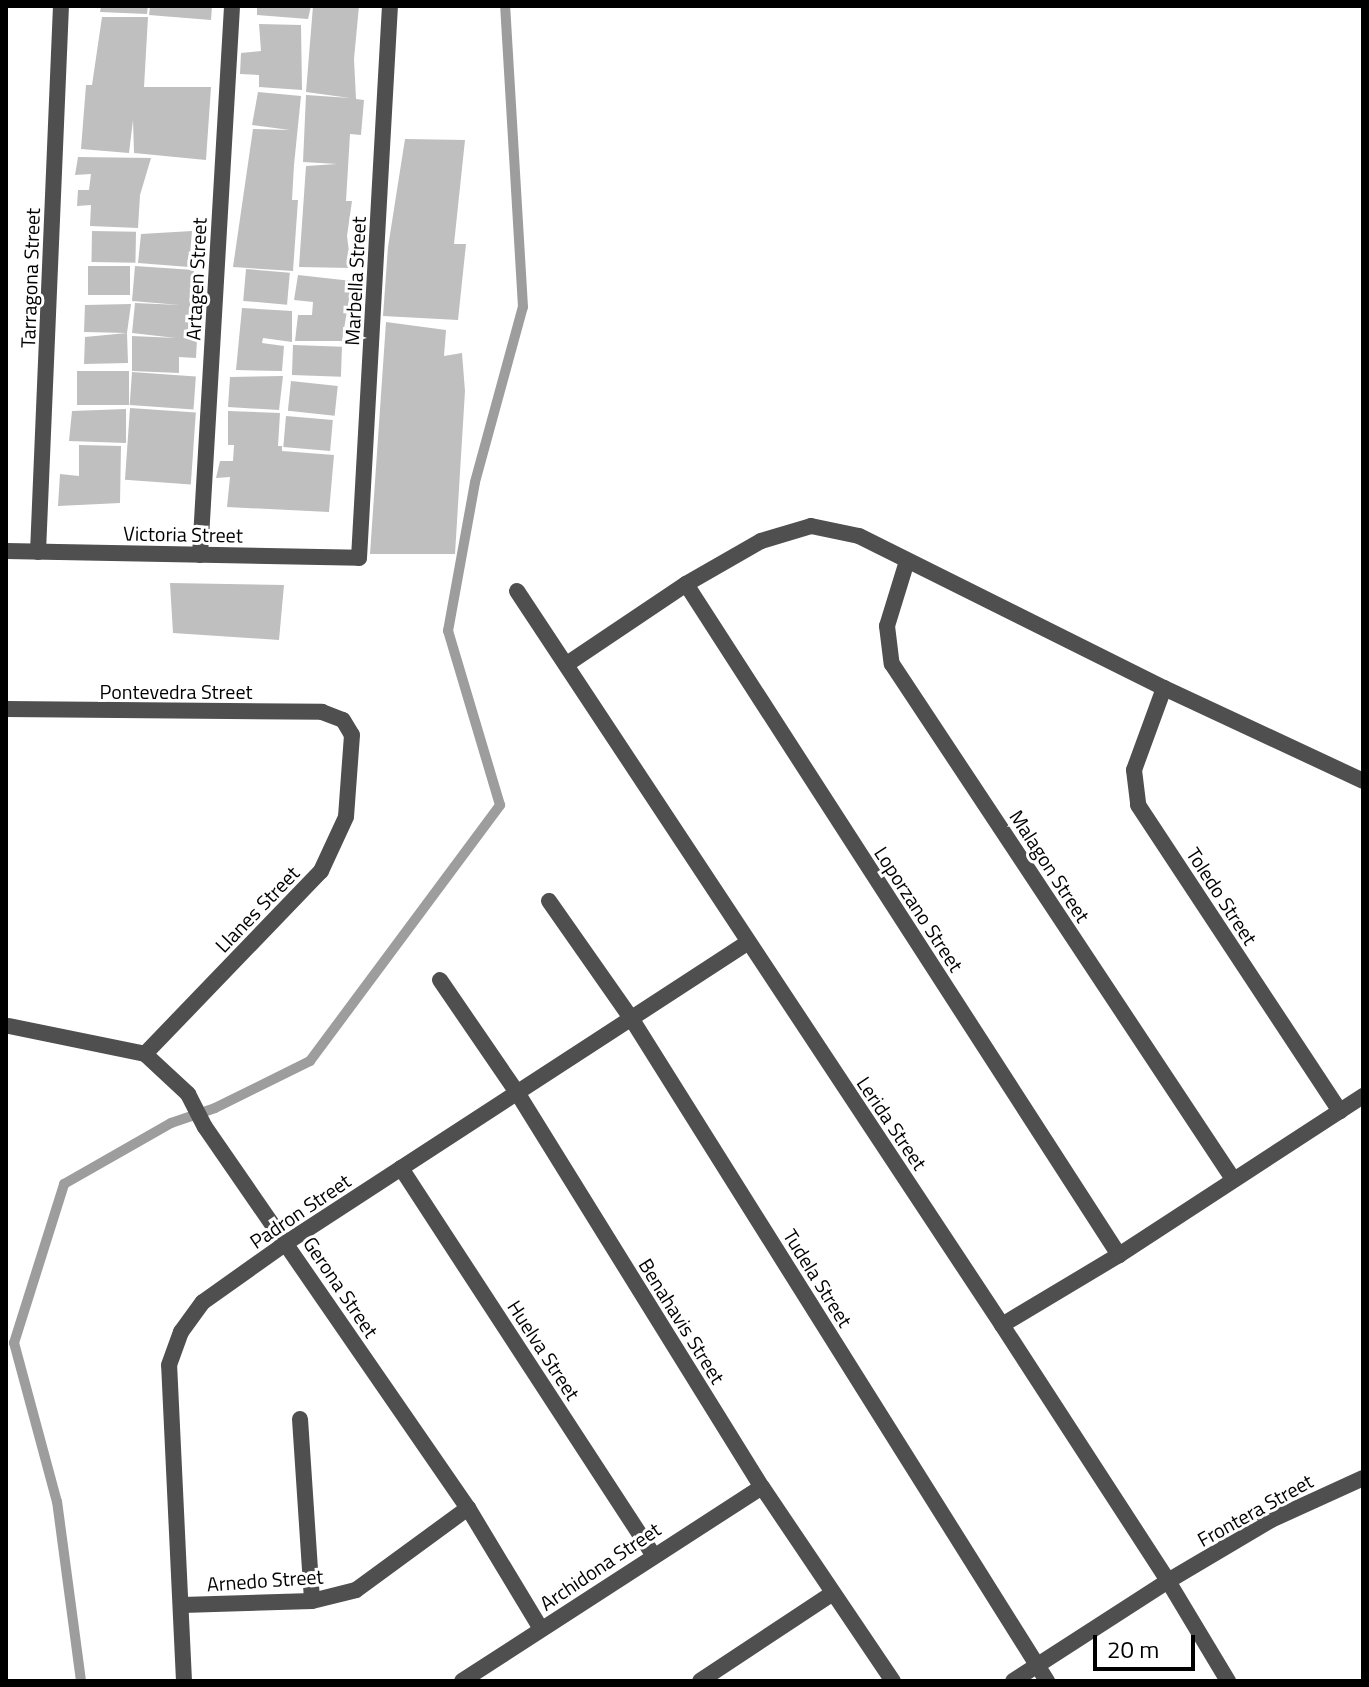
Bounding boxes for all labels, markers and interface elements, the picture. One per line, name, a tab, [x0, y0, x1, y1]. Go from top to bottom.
street label: Tarragona Street	[16, 208, 44, 348]
street label: Marbella Street	[340, 216, 370, 346]
street label: Artagen Street	[181, 217, 211, 341]
street label: Victoria Street	[123, 521, 243, 547]
street label: Pontevedra Street	[100, 679, 252, 703]
street label: Malagon Street	[1005, 805, 1095, 927]
street label: Loporzano Street	[870, 842, 968, 976]
street label: Toledo Street	[1182, 843, 1262, 949]
street label: Llanes Street	[210, 861, 304, 957]
street label: Lerida Street	[852, 1072, 932, 1174]
street label: Padron Street	[245, 1169, 355, 1253]
street label: Tudela Street	[778, 1225, 858, 1331]
street label: Gerona Street	[299, 1232, 383, 1342]
street label: Benahavis Street	[634, 1254, 730, 1388]
street label: Huelva Street	[503, 1296, 585, 1404]
street label: Frontera Street	[1193, 1468, 1317, 1552]
street label: Archidona Street	[535, 1517, 665, 1615]
street label: Arnedo Street	[206, 1564, 324, 1596]
scale bar	[1097, 1619, 1199, 1669]
text: 20 m	[1107, 1631, 1159, 1667]

